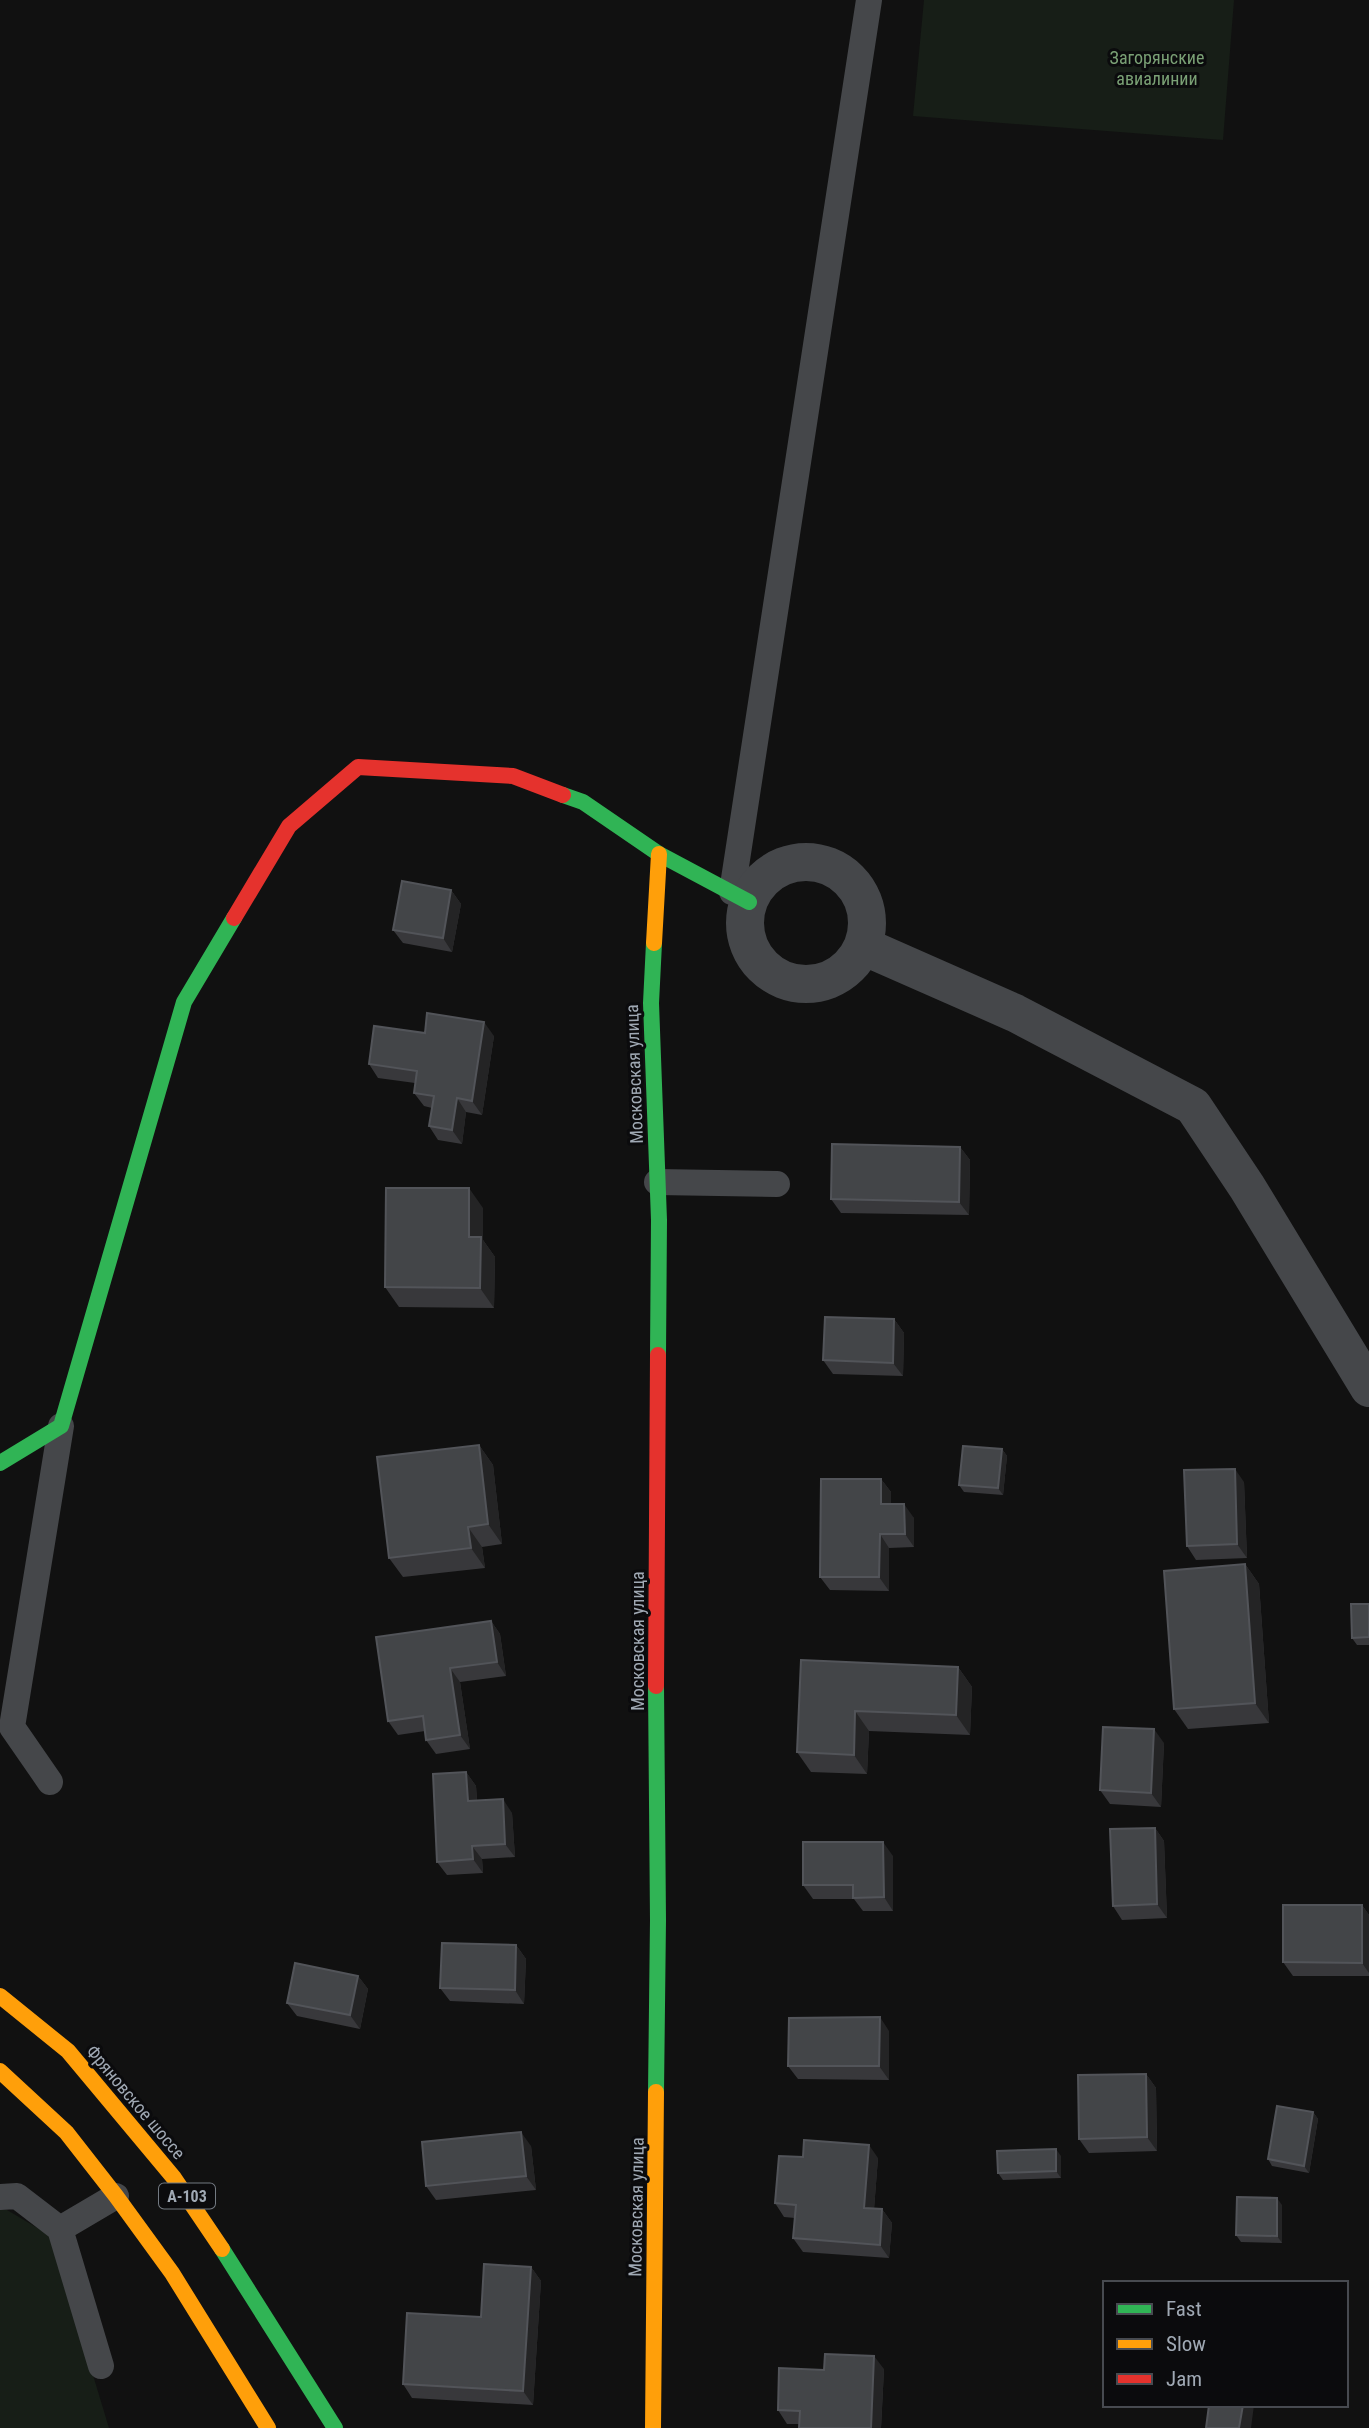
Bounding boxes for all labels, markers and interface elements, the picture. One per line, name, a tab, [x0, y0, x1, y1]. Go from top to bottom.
park label: Загорянские авиалинии	[1110, 47, 1204, 89]
street label: Московская улица	[621, 1004, 647, 1144]
street label: Московская улица	[627, 1571, 648, 1711]
street label: Фряновское шоссе	[82, 2041, 190, 2163]
street label: Московская улица	[624, 2137, 648, 2277]
road number: А-103	[159, 2184, 215, 2208]
legend	[1103, 2281, 1348, 2407]
text: Fast	[1166, 2297, 1202, 2321]
text: Slow	[1166, 2332, 1206, 2356]
text: Jam	[1166, 2367, 1202, 2391]

